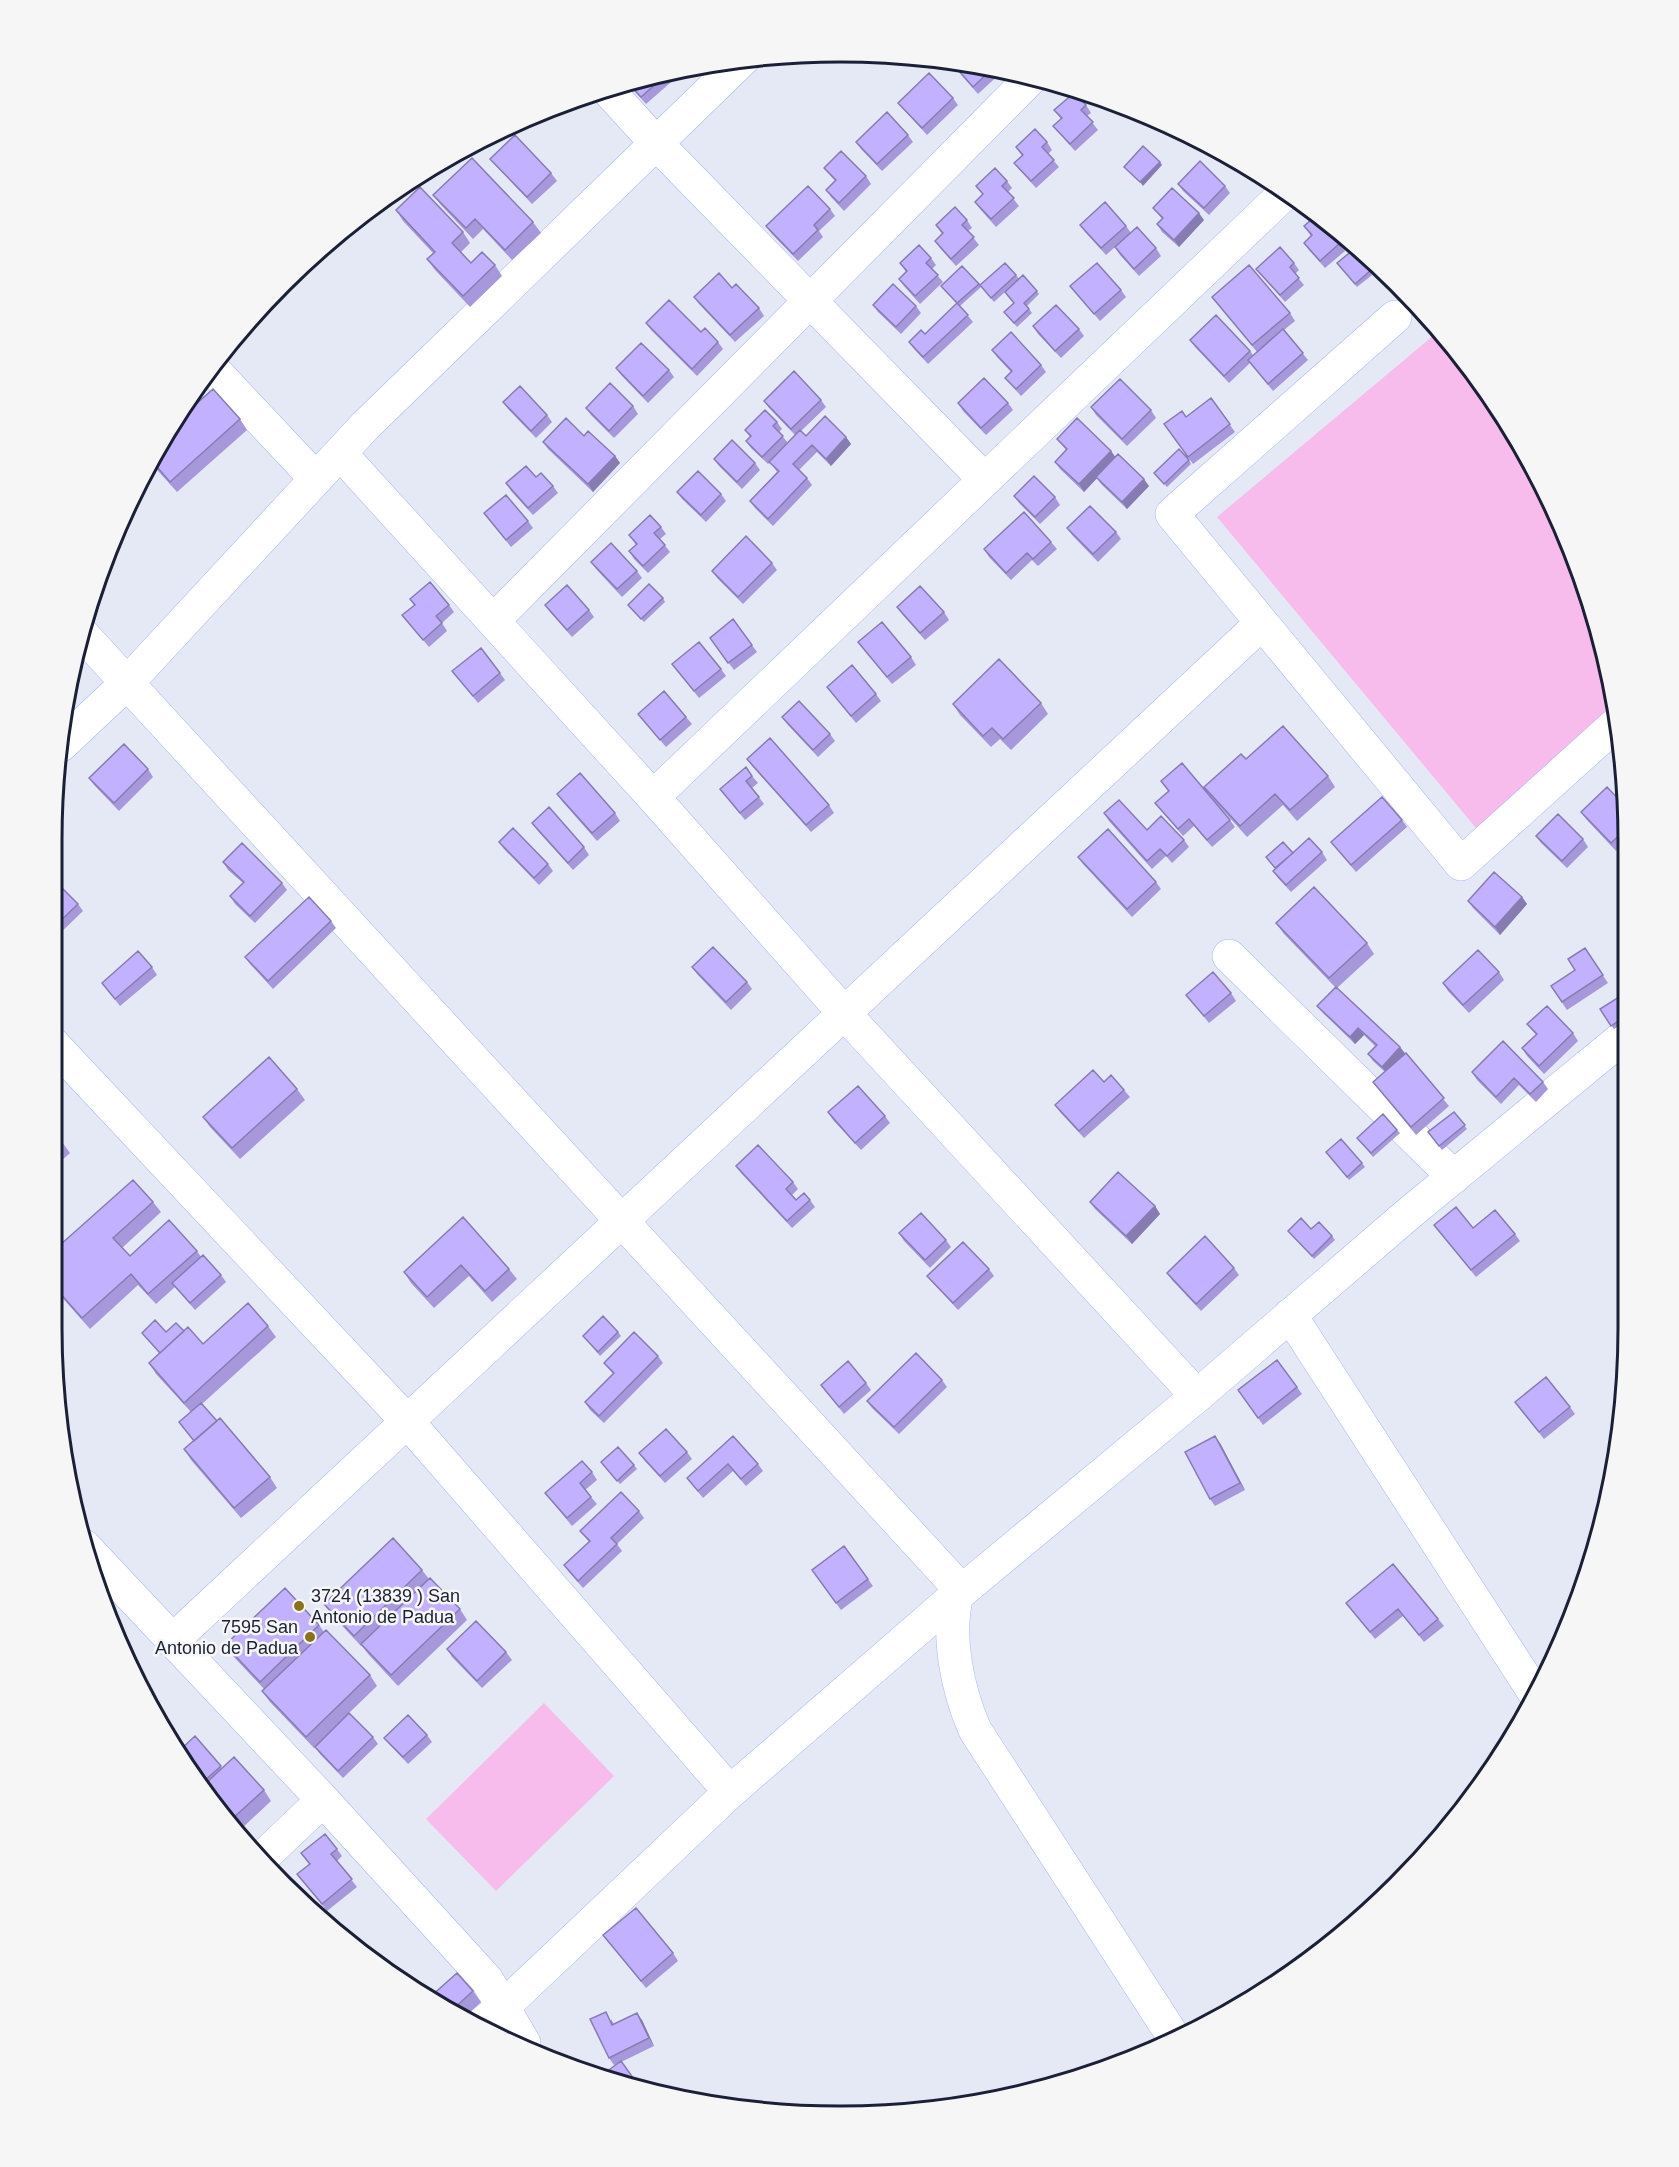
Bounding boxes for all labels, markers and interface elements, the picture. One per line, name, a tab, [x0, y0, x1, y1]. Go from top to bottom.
place label: 3724 (13839 ) San Antonio de Padua	[311, 1586, 460, 1627]
marker: 3724 (13839 ) San Antonio de Padua	[292, 1599, 306, 1613]
place label: 7595 San Antonio de Padua	[155, 1617, 299, 1658]
marker: 7595 San Antonio de Padua	[303, 1630, 317, 1644]

